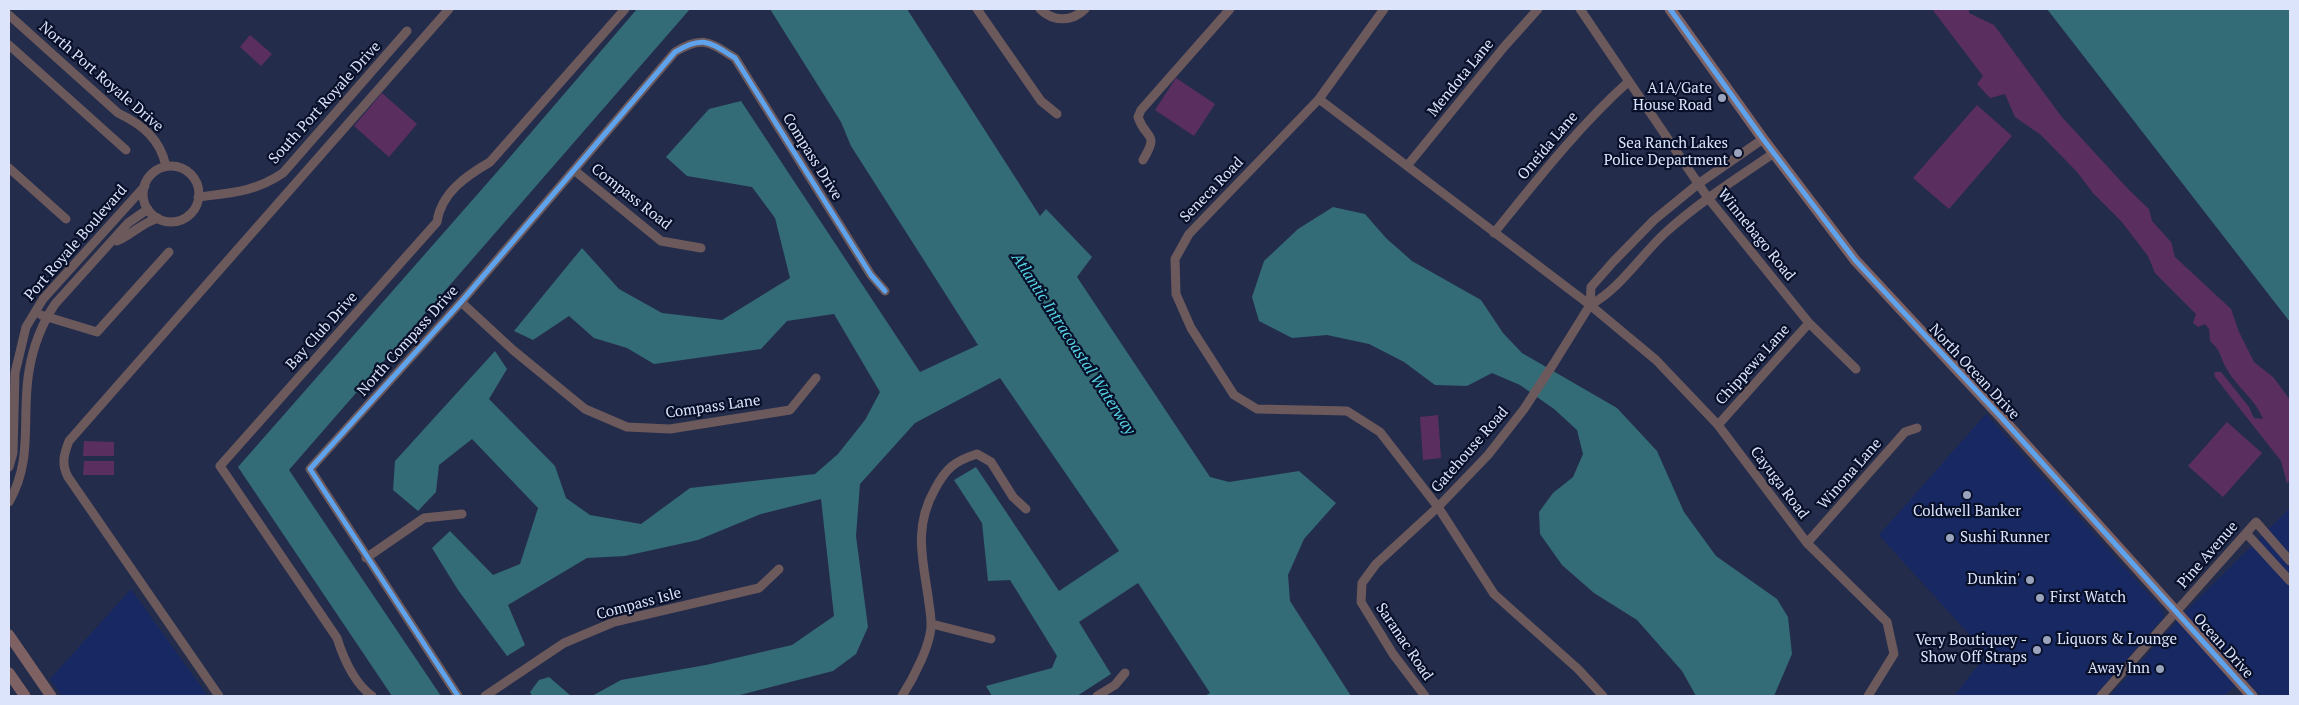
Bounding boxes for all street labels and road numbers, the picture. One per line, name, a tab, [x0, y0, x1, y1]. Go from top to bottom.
street label: North Port Royale Drive	[35, 18, 167, 136]
street label: Mendota Lane	[1424, 35, 1498, 121]
street label: South Port Royale Drive	[265, 38, 385, 168]
street label: Oneida Lane	[1514, 108, 1582, 184]
street label: Compass Drive	[778, 110, 846, 204]
street label: Seneca Road	[1176, 154, 1248, 226]
street label: Compass Road	[587, 160, 675, 234]
street label: Port Royale Boulevard	[21, 182, 131, 304]
street label: Winnebago Road	[1713, 185, 1799, 285]
street label: North Compass Drive	[354, 282, 462, 400]
street label: Bay Club Drive	[282, 288, 362, 374]
street label: North Ocean Drive	[1925, 320, 2023, 424]
street label: Chippewa Lane	[1712, 321, 1794, 409]
street label: Compass Lane	[664, 391, 762, 423]
street label: Gatehouse Road	[1428, 403, 1512, 497]
street label: Winona Lane	[1814, 435, 1886, 513]
street label: Cayuga Road	[1746, 443, 1812, 523]
street label: Pine Avenue	[2174, 518, 2242, 592]
street label: Compass Isle	[595, 584, 683, 624]
street label: Saranac Road	[1372, 600, 1436, 684]
street label: Ocean Drive	[2189, 610, 2257, 682]

